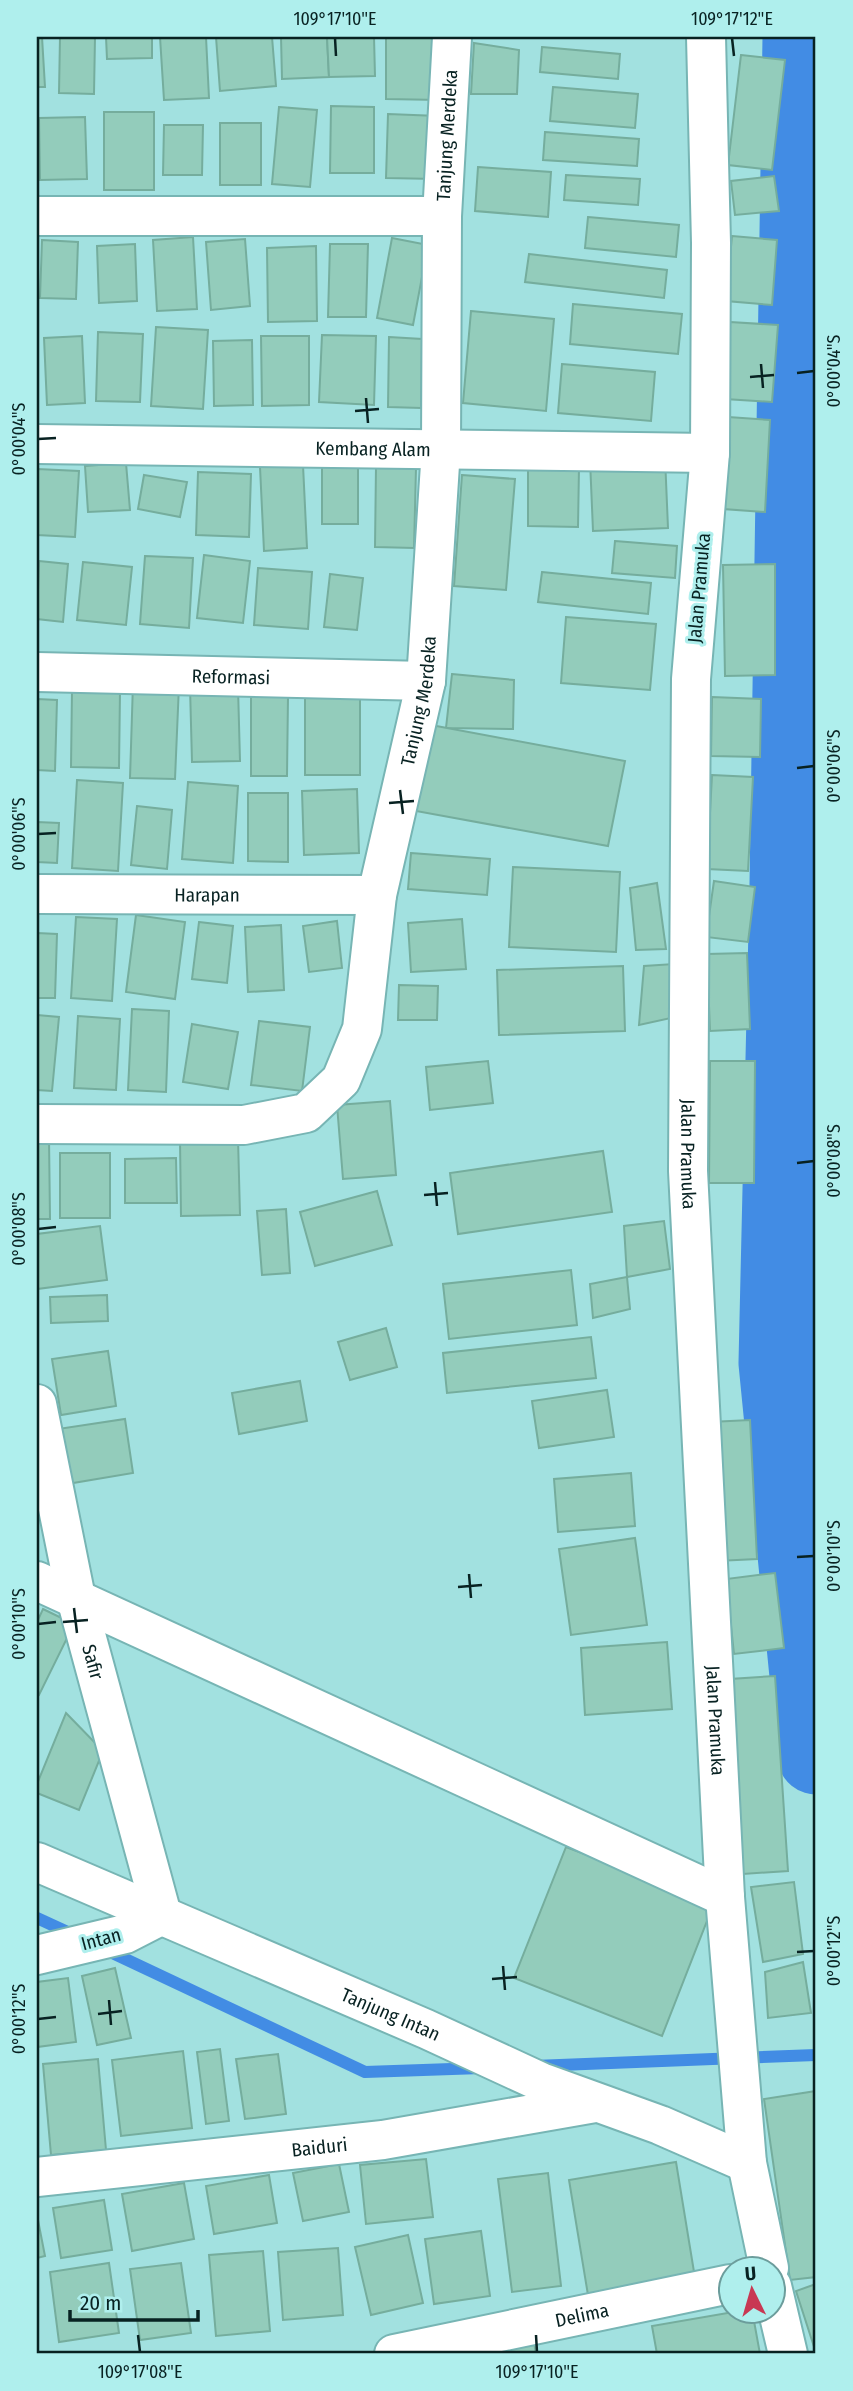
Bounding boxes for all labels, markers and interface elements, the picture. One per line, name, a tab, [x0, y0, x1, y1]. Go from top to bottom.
text: 109°17'10"E	[293, 8, 377, 30]
text: 109°17'12"E	[691, 8, 773, 30]
street label: Tanjung Merdeka	[431, 69, 462, 202]
text: 0°00'04"S	[823, 335, 845, 407]
text: 0°00'04"S	[8, 403, 30, 475]
street label: Kembang Alam	[315, 436, 431, 461]
street label: Jalan Pramuka	[683, 532, 715, 644]
street label: Tanjung Merdeka	[395, 635, 440, 768]
street label: Reformasi	[191, 664, 270, 689]
text: 0°00'06"S	[823, 729, 845, 803]
text: 0°00'06"S	[8, 797, 30, 871]
street label: Harapan	[174, 883, 240, 906]
street label: Jalan Pramuka	[676, 1099, 701, 1210]
text: 0°00'08"S	[823, 1124, 845, 1198]
text: 0°00'08"S	[8, 1192, 30, 1266]
text: 0°00'10"S	[823, 1520, 845, 1592]
text: 0°00'10"S	[8, 1588, 30, 1660]
street label: Safir	[78, 1642, 109, 1682]
street label: Jalan Pramuka	[702, 1665, 730, 1776]
text: 0°00'12"S	[823, 1916, 845, 1986]
street label: Intan	[79, 1923, 123, 1955]
street label: Tanjung Intan	[338, 1982, 444, 2046]
text: 0°00'12"S	[8, 1984, 30, 2054]
street label: Baiduri	[290, 2132, 348, 2161]
north arrow	[716, 2254, 786, 2324]
text: U	[744, 2262, 757, 2286]
scale bar	[70, 2279, 198, 2323]
text: 20 m	[80, 2290, 121, 2316]
street label: Delima	[553, 2298, 611, 2332]
text: 109°17'08"E	[98, 2361, 182, 2383]
text: 109°17'10"E	[495, 2361, 579, 2383]

